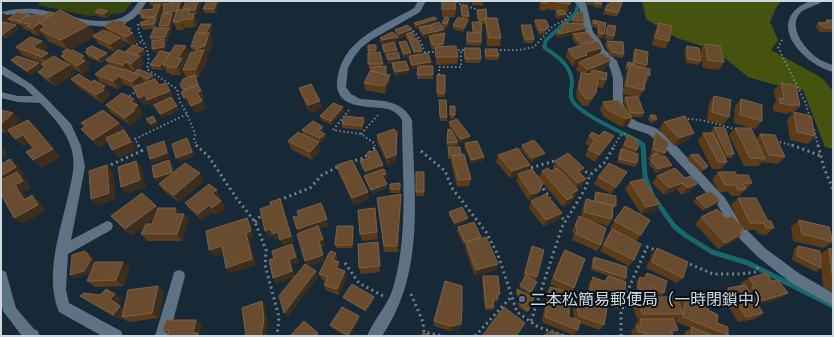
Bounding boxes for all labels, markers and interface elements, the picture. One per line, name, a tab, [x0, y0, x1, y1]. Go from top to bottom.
place label: 二本松簡易郵便局（一時閉鎖中）	[530, 290, 770, 308]
marker: 二本松簡易郵便局（一時閉鎖中）	[517, 294, 527, 304]

